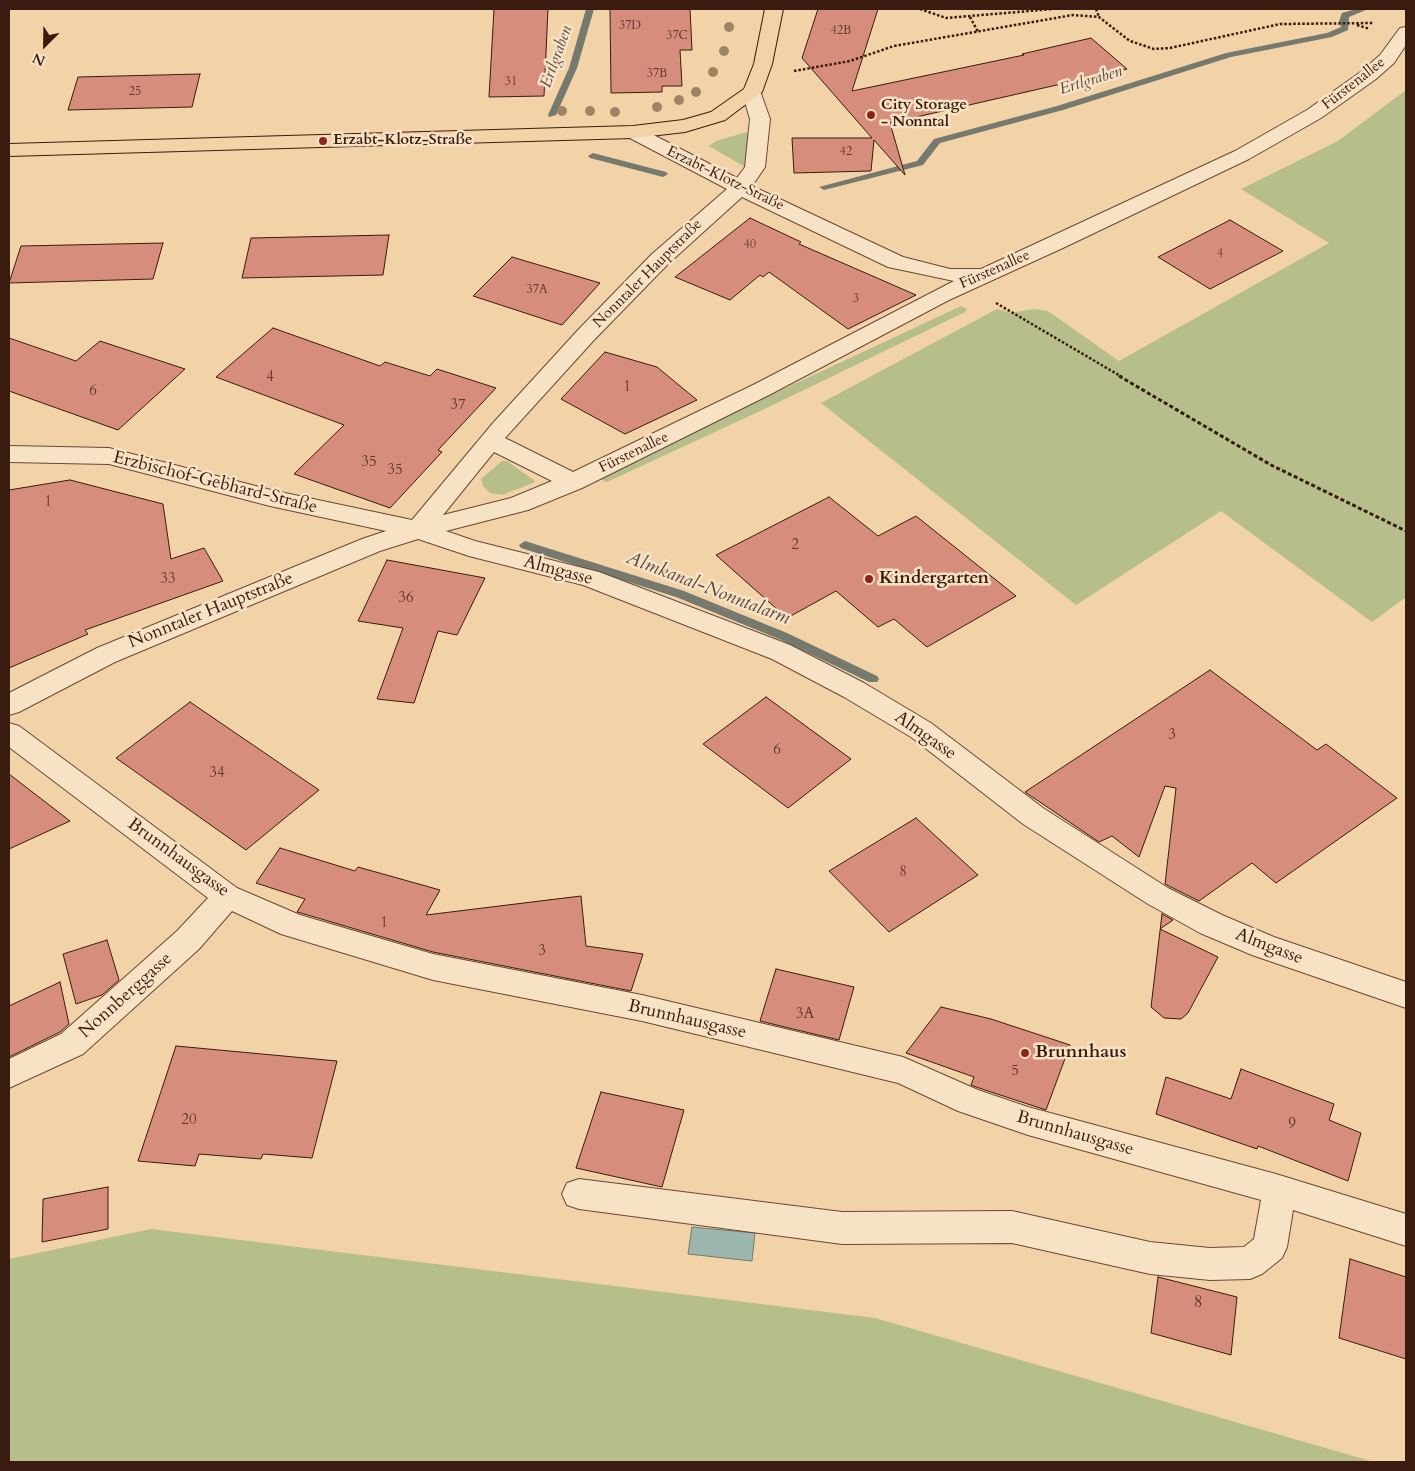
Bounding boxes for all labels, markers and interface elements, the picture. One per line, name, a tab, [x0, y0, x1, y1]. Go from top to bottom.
house number: 37D	[619, 19, 641, 33]
north arrow	[20, 20, 70, 70]
water label: Ertlgraben	[537, 23, 577, 91]
house number: 42B	[831, 24, 851, 38]
house number: 37C	[666, 29, 688, 43]
text: N	[30, 48, 48, 70]
street label: Fürstenallee	[1319, 54, 1389, 114]
water label: Ertlgraben	[1057, 62, 1125, 100]
house number: 37B	[647, 67, 667, 81]
house number: 31	[505, 75, 517, 89]
house number: 25	[129, 85, 141, 99]
place label: City Storage - Nonntal	[881, 97, 967, 132]
marker: City Storage - Nonntal	[865, 109, 877, 121]
place label: Erzabt-Klotz-Straße	[333, 132, 472, 150]
marker: Erzabt-Klotz-Straße	[317, 135, 329, 147]
street label: Erzabt-Klotz-Straße	[663, 143, 787, 215]
house number: 42	[840, 145, 852, 159]
street label: Nonntaler Hauptstraße	[590, 216, 706, 332]
house number: 40	[744, 238, 756, 252]
street label: Fürstenallee	[957, 247, 1033, 293]
house number: 4	[1217, 247, 1223, 261]
house number: 37A	[527, 283, 547, 297]
house number: 3	[853, 292, 859, 306]
house number: 4	[266, 369, 274, 387]
house number: 1	[623, 379, 631, 397]
house number: 6	[89, 383, 97, 401]
house number: 37	[450, 397, 466, 415]
street label: Fürstenallee	[596, 428, 672, 478]
street label: Erzbischof-Gebhard-Straße	[111, 447, 319, 519]
house number: 35	[361, 454, 377, 472]
house number: 35	[387, 462, 403, 480]
house number: 1	[44, 494, 52, 512]
house number: 2	[791, 537, 799, 555]
water label: Almkanal-Nonntalarm	[623, 547, 793, 631]
street label: Almgasse	[521, 551, 595, 591]
street label: Nonntaler Hauptstraße	[125, 568, 297, 654]
place label: Kindergarten	[879, 568, 989, 590]
house number: 33	[160, 571, 176, 589]
marker: Kindergarten	[863, 573, 875, 585]
house number: 36	[398, 590, 414, 608]
street label: Almgasse	[890, 707, 960, 765]
house number: 3	[1168, 727, 1176, 745]
house number: 6	[773, 742, 781, 760]
house number: 34	[209, 765, 225, 783]
street label: Brunnhausgasse	[123, 814, 233, 902]
house number: 8	[899, 864, 907, 882]
house number: 1	[380, 915, 388, 933]
street label: Almgasse	[1232, 924, 1306, 970]
house number: 3	[538, 943, 546, 961]
street label: Nonnberggasse	[75, 948, 177, 1044]
street label: Brunnhausgasse	[626, 996, 748, 1044]
house number: 3A	[796, 1006, 814, 1024]
place label: Brunnhaus	[1035, 1042, 1126, 1064]
marker: Brunnhaus	[1019, 1047, 1031, 1059]
house number: 5	[1011, 1063, 1019, 1081]
street label: Brunnhausgasse	[1014, 1107, 1136, 1161]
house number: 20	[181, 1112, 197, 1130]
house number: 9	[1288, 1116, 1296, 1134]
house number: 8	[1193, 1292, 1203, 1314]

